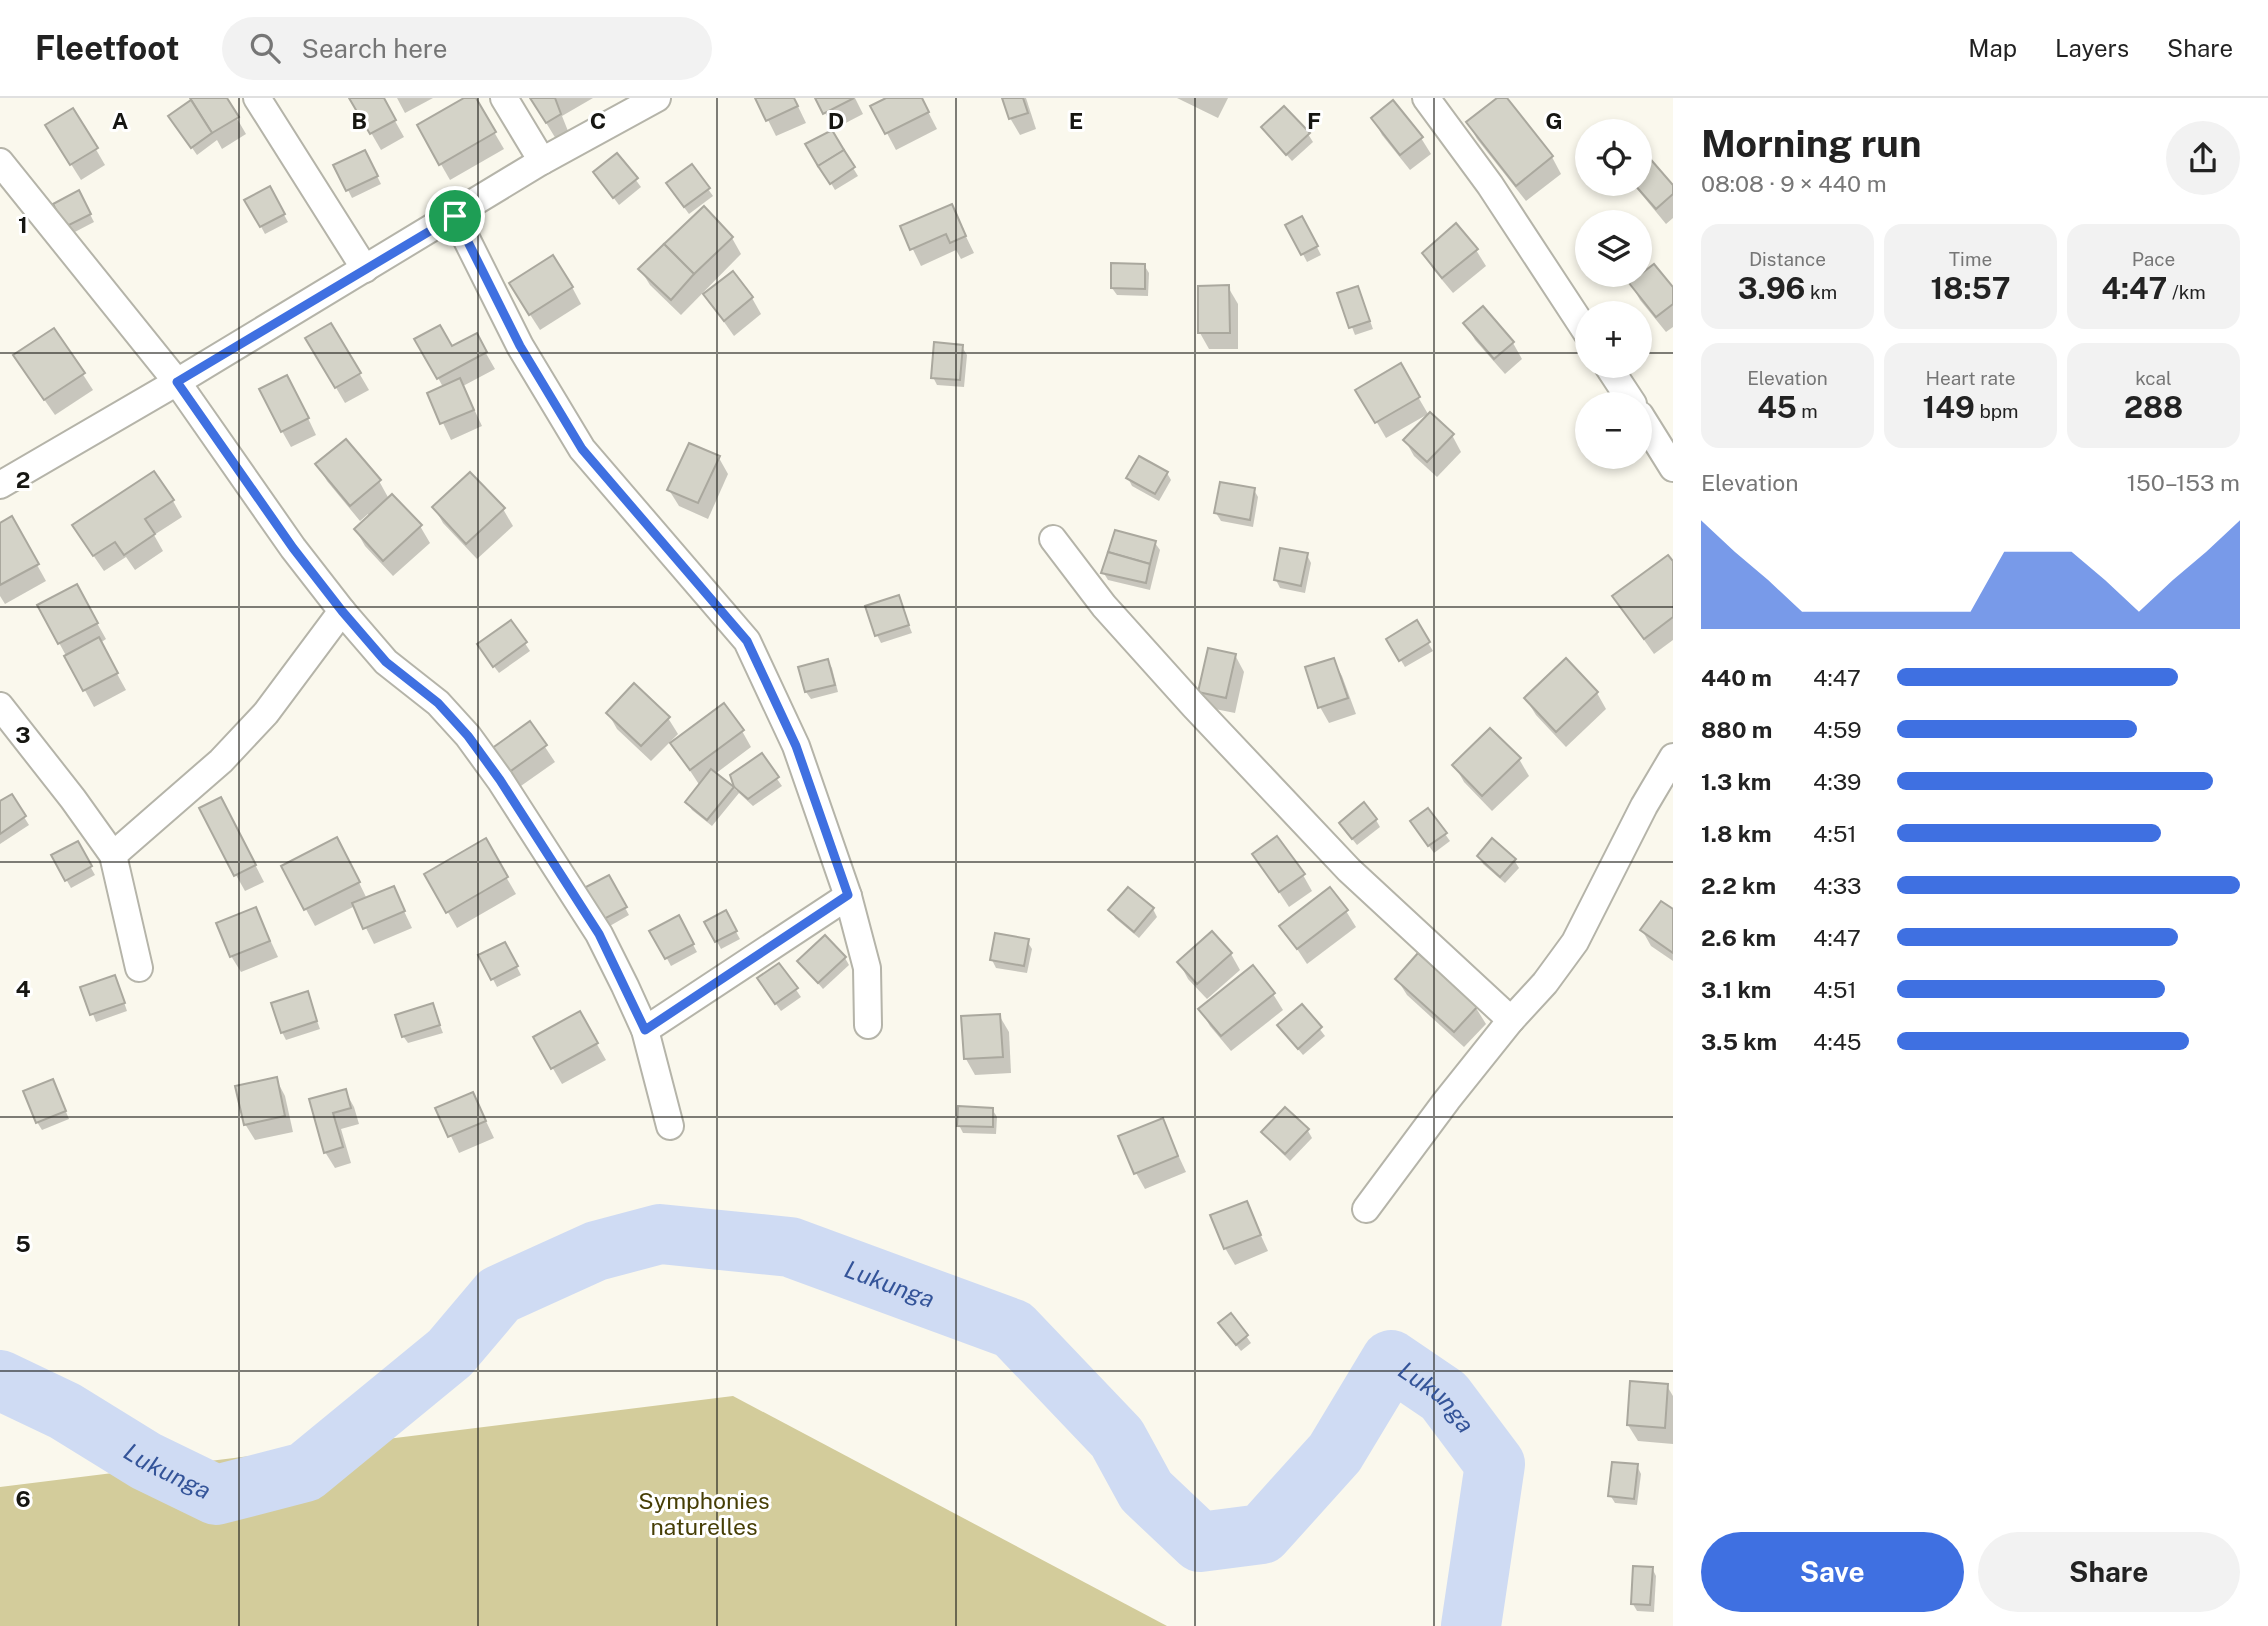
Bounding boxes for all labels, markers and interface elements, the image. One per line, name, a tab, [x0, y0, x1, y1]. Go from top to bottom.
search box	[222, 17, 712, 80]
text: Fleetfoot	[35, 29, 180, 67]
icon: search	[246, 29, 284, 67]
text: Search here	[302, 33, 448, 64]
text: Map	[1968, 34, 2017, 62]
text: Layers	[2055, 34, 2129, 62]
text: Share	[2167, 34, 2233, 62]
text: A	[112, 107, 129, 134]
text: B	[351, 107, 367, 134]
text: C	[590, 107, 606, 134]
text: D	[828, 107, 844, 134]
text: E	[1069, 107, 1083, 134]
text: F	[1307, 107, 1321, 134]
text: G	[1545, 107, 1563, 134]
map controls	[1575, 119, 1652, 469]
button: locate	[1575, 119, 1652, 196]
text: Morning run	[1701, 121, 1922, 166]
button: share	[2166, 121, 2240, 195]
text: 08:08 · 9 × 440 m	[1701, 170, 1887, 197]
pin	[425, 186, 485, 246]
icon: arrive	[436, 197, 474, 235]
button: layers	[1575, 210, 1652, 287]
text: 1	[18, 211, 28, 238]
text: Distance	[1749, 248, 1826, 270]
text: Time	[1949, 248, 1992, 270]
text: Pace	[2132, 248, 2175, 270]
text: 3.96	[1738, 270, 1805, 306]
text: 18:57	[1930, 270, 2011, 306]
text: 4:47	[2101, 270, 2167, 306]
text: km	[1805, 281, 1837, 303]
text: /km	[2167, 281, 2206, 303]
button: +	[1575, 301, 1652, 378]
text: Elevation	[1747, 367, 1828, 389]
text: Heart rate	[1926, 367, 2015, 389]
text: kcal	[2135, 367, 2172, 389]
text: 45	[1757, 389, 1797, 425]
text: 149	[1923, 389, 1975, 425]
text: 288	[2124, 389, 2183, 425]
button: −	[1575, 392, 1652, 469]
text: m	[1797, 400, 1818, 422]
text: bpm	[1975, 400, 2019, 422]
text: 2	[16, 466, 30, 493]
text: Elevation	[1701, 469, 1799, 496]
text: 150–153 m	[2127, 469, 2240, 496]
text: 440 m	[1701, 664, 1772, 691]
text: 4:47	[1813, 664, 1861, 691]
text: 880 m	[1701, 716, 1772, 743]
text: 4:59	[1813, 716, 1862, 743]
text: 3	[15, 721, 31, 748]
text: 1.3 km	[1701, 768, 1771, 795]
text: 4:39	[1813, 768, 1861, 795]
text: 1.8 km	[1701, 820, 1772, 847]
text: 4:51	[1813, 820, 1857, 847]
text: 2.2 km	[1701, 872, 1776, 899]
text: 4:33	[1813, 872, 1861, 899]
text: 2.6 km	[1701, 924, 1776, 951]
text: 4:47	[1813, 924, 1861, 951]
text: 4	[15, 975, 31, 1002]
text: 3.1 km	[1701, 976, 1771, 1003]
text: 4:51	[1813, 976, 1857, 1003]
text: 3.5 km	[1701, 1028, 1777, 1055]
text: 4:45	[1813, 1028, 1861, 1055]
text: 5	[15, 1230, 31, 1257]
water label: Lukunga	[841, 1254, 938, 1313]
water label: Lukunga	[1393, 1355, 1480, 1438]
water label: Lukunga	[119, 1437, 216, 1504]
text: 6	[15, 1485, 31, 1512]
park label: Symphonies naturelles	[638, 1487, 770, 1540]
button: Save	[1701, 1532, 1964, 1612]
button: Share	[1978, 1532, 2240, 1612]

